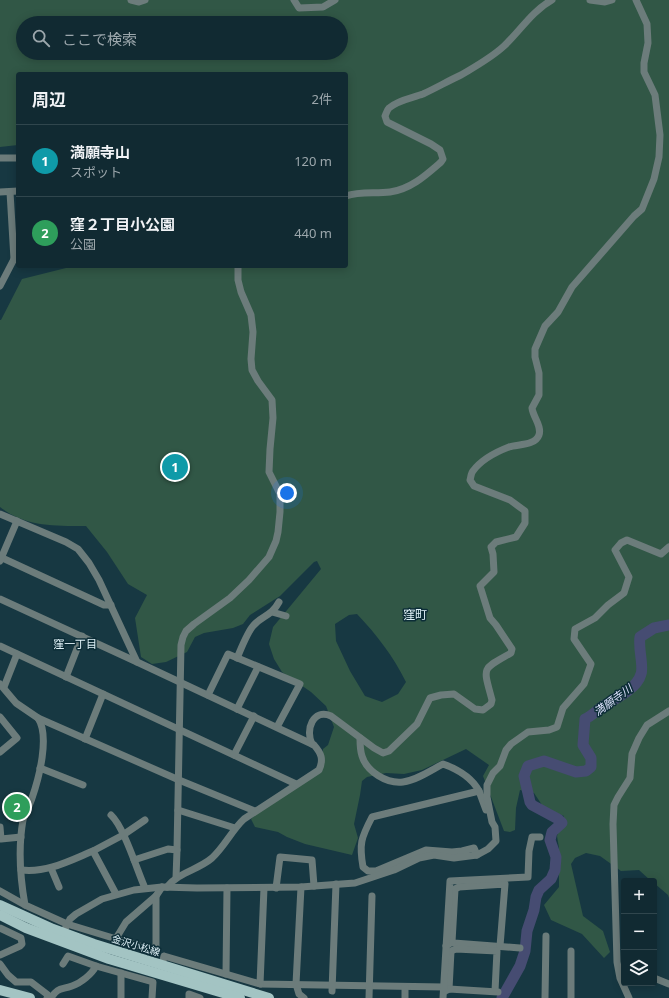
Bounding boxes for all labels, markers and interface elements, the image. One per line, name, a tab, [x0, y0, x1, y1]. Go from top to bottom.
search box	[16, 16, 348, 60]
icon: search	[30, 27, 52, 49]
text: ここで検索	[62, 29, 137, 49]
text: 周辺	[32, 88, 66, 111]
text: 2件	[312, 90, 332, 108]
text: 満願寺山	[70, 142, 130, 162]
text: 1	[41, 152, 49, 170]
text: 120 m	[294, 152, 332, 170]
text: スポット	[70, 163, 122, 181]
text: 窪２丁目小公園	[70, 214, 175, 234]
text: 2	[41, 224, 49, 242]
text: 440 m	[294, 224, 332, 242]
text: 公園	[70, 235, 96, 253]
pin: 1	[162, 452, 188, 482]
your location	[277, 483, 297, 503]
district label: 窪町	[403, 606, 427, 623]
district label: 窪一丁目	[53, 636, 97, 651]
water label: 満願寺川	[590, 680, 636, 719]
pin: 2	[4, 792, 30, 822]
map controls	[621, 878, 657, 986]
button: +	[621, 878, 657, 914]
button: −	[621, 914, 657, 950]
street label: 金沢小松線	[110, 931, 162, 959]
button: layers	[621, 950, 657, 986]

